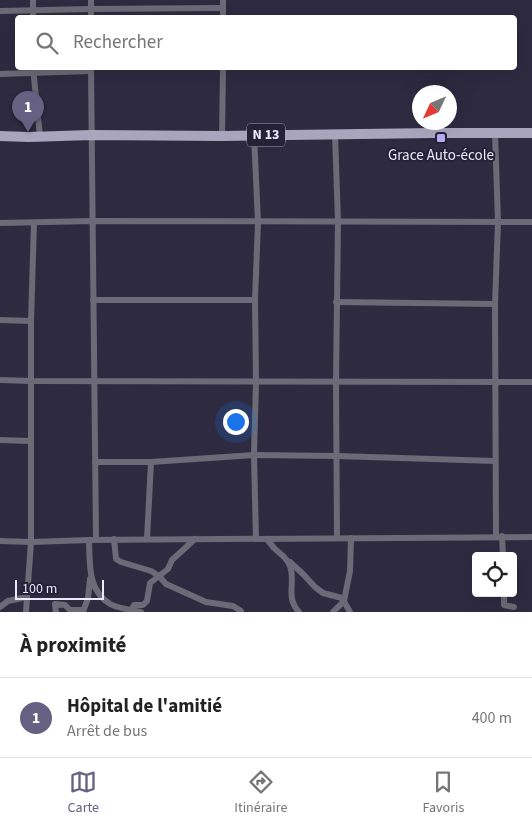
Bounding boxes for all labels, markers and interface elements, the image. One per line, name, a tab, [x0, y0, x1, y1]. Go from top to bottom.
search box	[15, 15, 517, 70]
icon: search	[33, 29, 61, 57]
text: Rechercher	[73, 29, 163, 56]
north arrow	[412, 85, 457, 130]
pin: 1	[12, 91, 44, 132]
road number: N 13	[247, 124, 285, 146]
marker: Grace Auto-école	[435, 132, 447, 144]
place label: Grace Auto-école	[388, 145, 494, 166]
your location	[223, 409, 249, 435]
map controls	[472, 552, 517, 597]
button: locate	[472, 552, 517, 597]
scale bar	[15, 577, 104, 600]
text: 100 m	[22, 579, 57, 599]
text: À proximité	[20, 630, 126, 660]
text: Hôpital de l'amitié	[67, 693, 222, 720]
text: 1	[32, 707, 40, 729]
text: 400 m	[472, 707, 512, 729]
text: Arrêt de bus	[67, 720, 147, 742]
tab: Carte	[68, 768, 99, 818]
tab: Itinéraire	[234, 768, 287, 818]
tab: Favoris	[423, 768, 464, 818]

